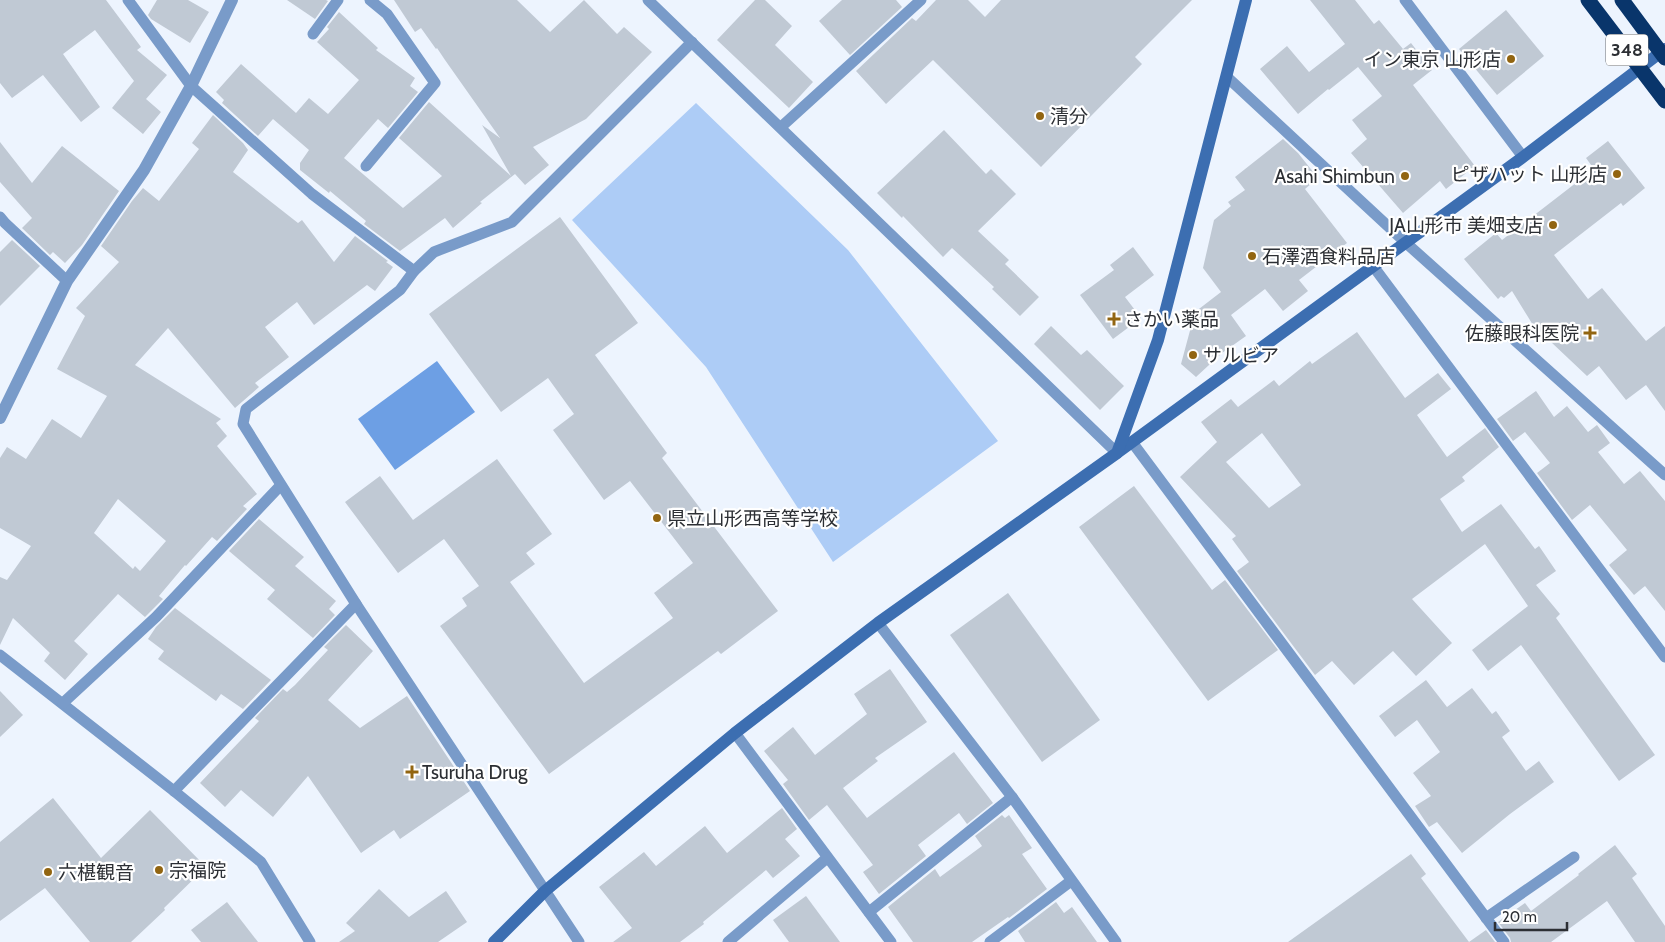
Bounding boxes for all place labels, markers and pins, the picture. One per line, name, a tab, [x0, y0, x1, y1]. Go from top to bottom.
place label: イン東京 山形店	[1364, 48, 1501, 71]
marker: イン東京 山形店	[1505, 53, 1517, 65]
place label: 清分	[1050, 105, 1088, 128]
marker: 清分	[1034, 110, 1046, 122]
place label: ピザハット 山形店	[1451, 163, 1607, 186]
place label: Asahi Shimbun	[1275, 165, 1395, 188]
marker: ピザハット 山形店	[1611, 168, 1623, 180]
marker: Asahi Shimbun	[1399, 170, 1411, 182]
place label: JA山形市 美畑支店	[1388, 214, 1543, 237]
marker: JA山形市 美畑支店	[1547, 219, 1559, 231]
place label: 石澤酒食料品店	[1262, 245, 1395, 268]
marker: 石澤酒食料品店	[1246, 250, 1258, 262]
place label: さかい薬品	[1124, 308, 1219, 331]
marker: さかい薬品	[1108, 313, 1120, 325]
place label: 佐藤眼科医院	[1465, 322, 1579, 345]
marker: 佐藤眼科医院	[1583, 326, 1597, 340]
place label: サルビア	[1203, 344, 1279, 367]
marker: サルビア	[1187, 349, 1199, 361]
place label: 県立山形西高等学校	[667, 507, 838, 530]
marker: 県立山形西高等学校	[651, 512, 663, 524]
place label: Tsuruha Drug	[422, 761, 528, 784]
marker: Tsuruha Drug	[406, 766, 418, 778]
place label: 宗福院	[169, 859, 226, 882]
place label: 六椹観音	[58, 861, 134, 884]
marker: 宗福院	[153, 864, 165, 876]
marker: 六椹観音	[42, 866, 54, 878]

